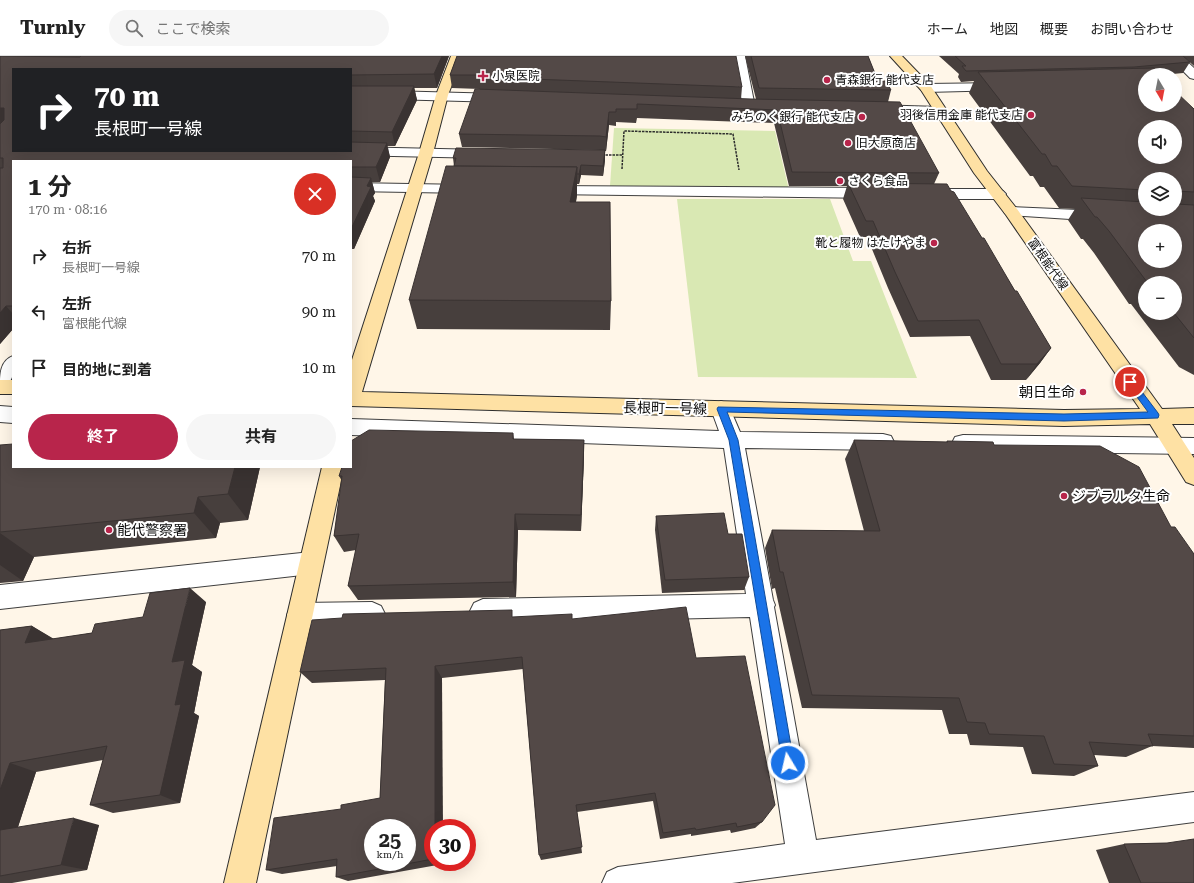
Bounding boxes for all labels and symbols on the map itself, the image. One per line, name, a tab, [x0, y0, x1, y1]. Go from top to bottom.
north arrow	[1138, 68, 1182, 112]
place label: 小泉医院	[492, 69, 540, 83]
marker: 小泉医院	[477, 70, 489, 82]
place label: 青森銀行 能代支店	[835, 73, 934, 87]
marker: 青森銀行 能代支店	[822, 75, 832, 85]
place label: 羽後信用金庫 能代支店	[900, 108, 1023, 122]
place label: みちのく銀行 能代支店	[731, 110, 854, 124]
marker: 羽後信用金庫 能代支店	[1026, 110, 1036, 120]
marker: みちのく銀行 能代支店	[857, 112, 867, 122]
place label: 旧大原商店	[856, 136, 916, 150]
marker: 旧大原商店	[843, 138, 853, 148]
place label: さくら食品	[848, 174, 908, 188]
marker: さくら食品	[835, 176, 845, 186]
street label: 富根能代線	[1025, 235, 1071, 293]
place label: 靴と履物 はたけやま	[815, 236, 926, 250]
marker: 靴と履物 はたけやま	[929, 238, 939, 248]
pin	[1113, 365, 1147, 399]
place label: 朝日生命	[1019, 384, 1075, 400]
marker: 朝日生命	[1078, 387, 1088, 397]
street label: 長根町一号線	[623, 399, 707, 417]
place label: ジブラルタ生命	[1072, 488, 1170, 504]
marker: ジブラルタ生命	[1059, 491, 1069, 501]
place label: 能代警察署	[117, 522, 187, 538]
marker: 能代警察署	[104, 525, 114, 535]
position arrow	[767, 742, 809, 784]
speed limit sign: 30	[424, 819, 476, 871]

